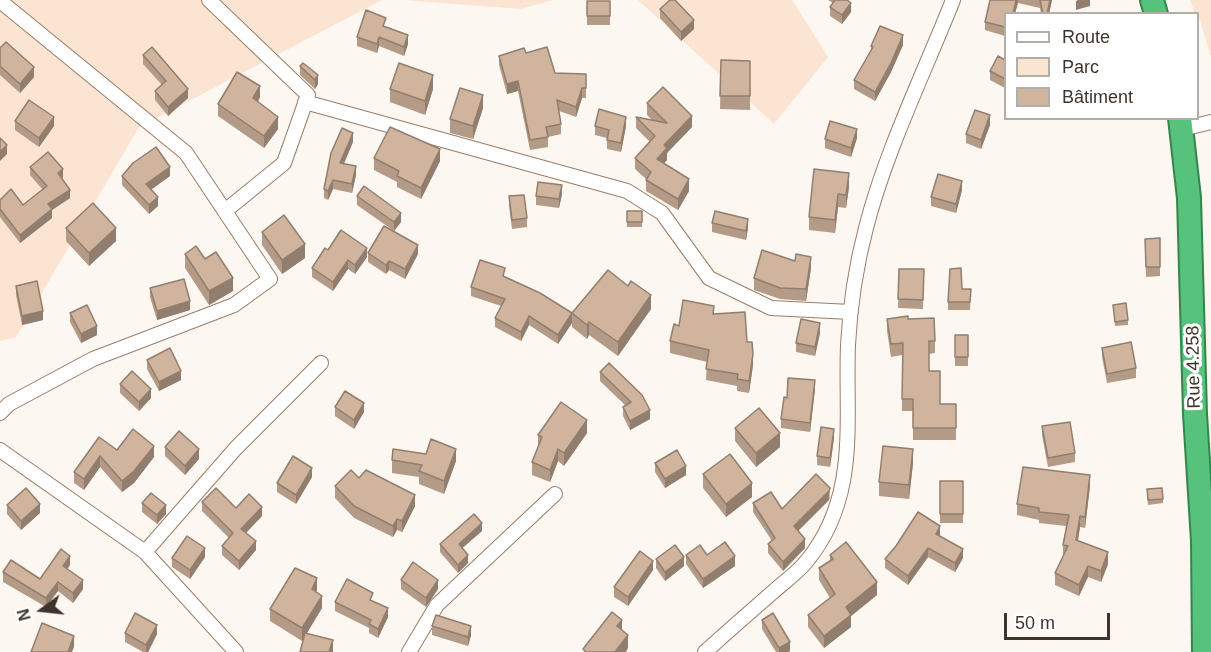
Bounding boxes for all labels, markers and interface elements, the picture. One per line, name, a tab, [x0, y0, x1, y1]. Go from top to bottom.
legend	[1004, 12, 1199, 120]
text: Route	[1062, 27, 1110, 47]
text: Parc	[1062, 57, 1099, 77]
text: Bâtiment	[1062, 87, 1133, 107]
street label: Rue 4.258	[1182, 325, 1206, 409]
north arrow	[12, 580, 72, 640]
scale bar	[1007, 601, 1114, 639]
text: N	[14, 607, 34, 623]
text: 50 m	[1015, 613, 1055, 633]

